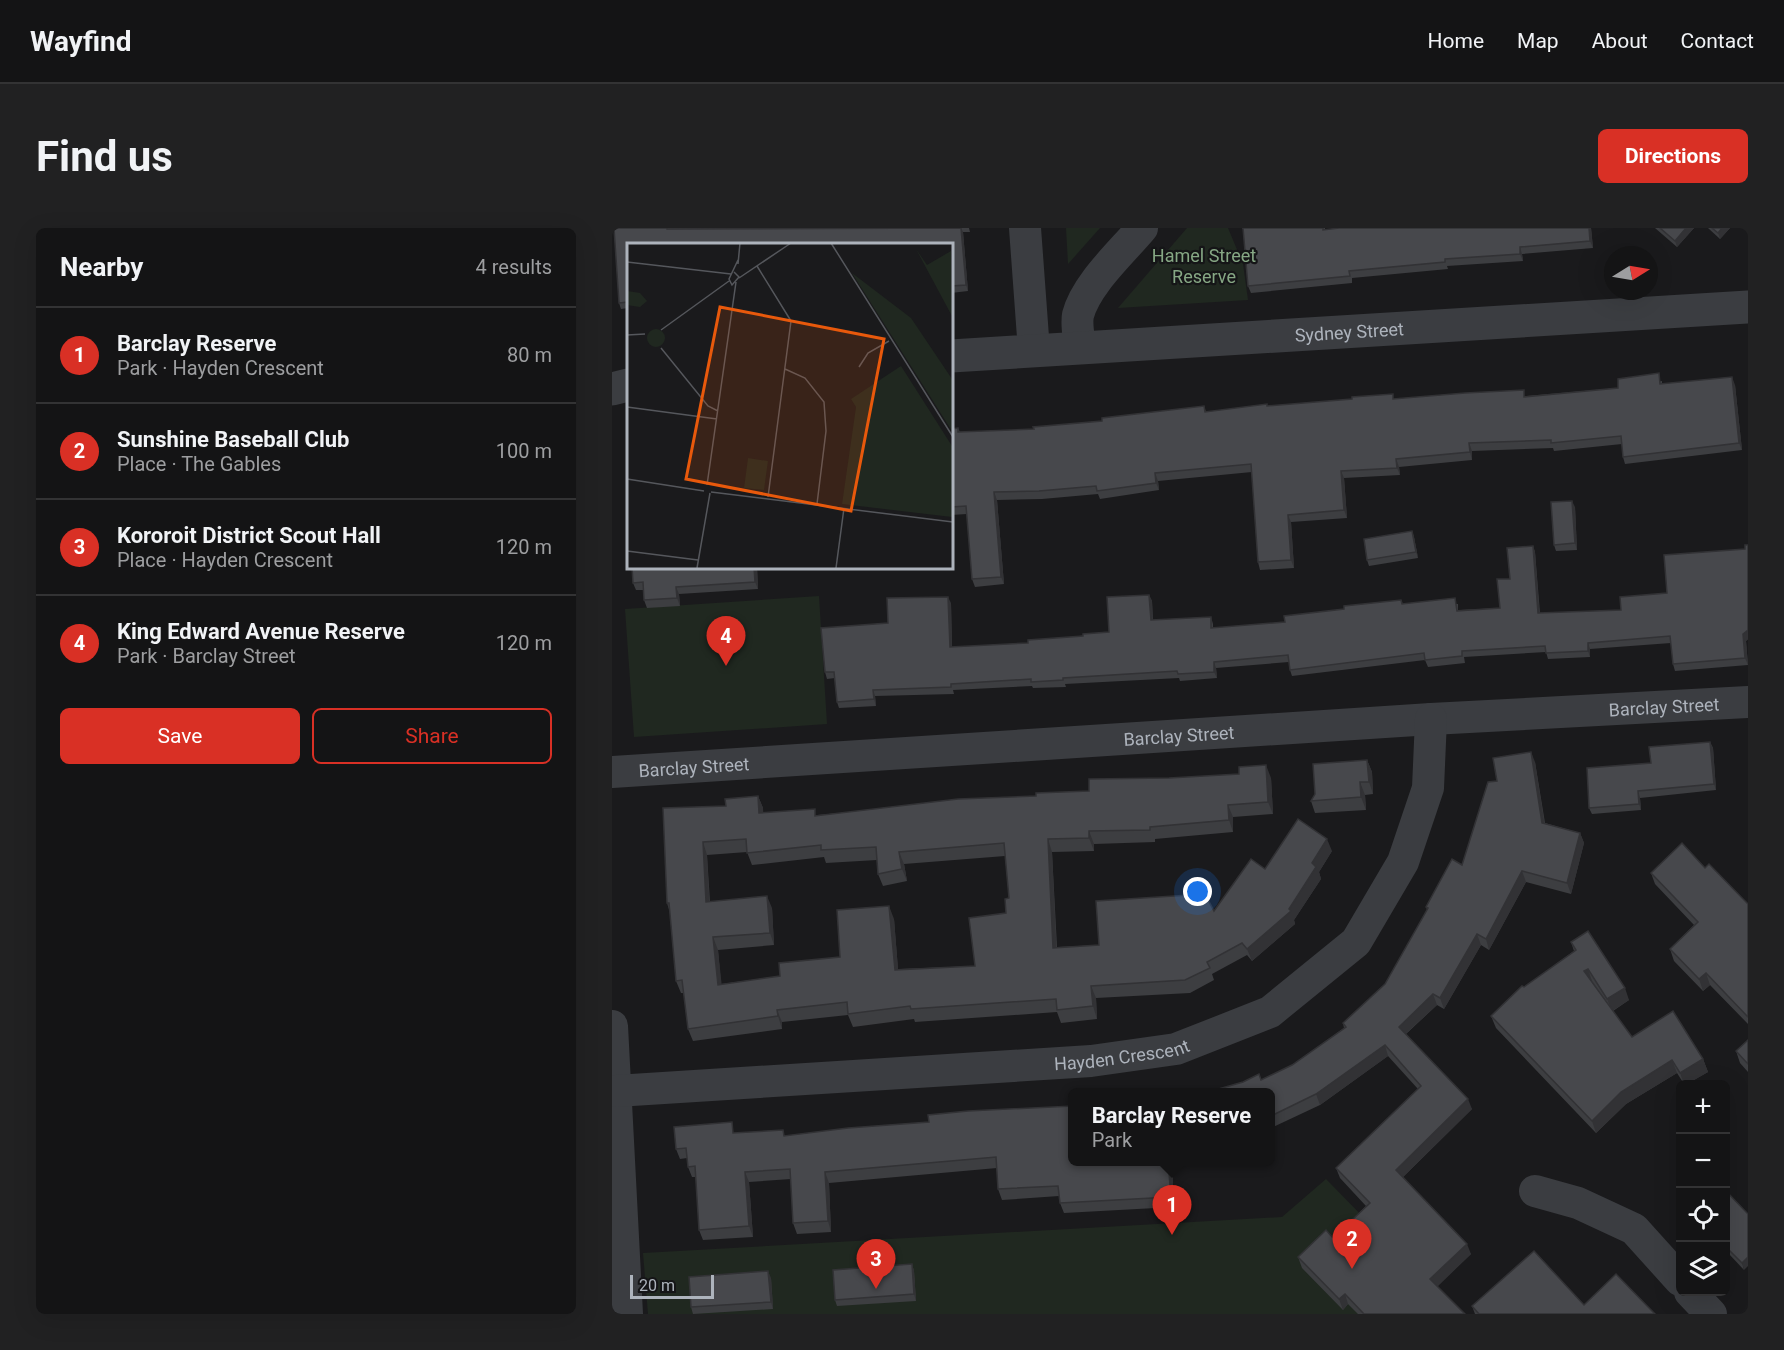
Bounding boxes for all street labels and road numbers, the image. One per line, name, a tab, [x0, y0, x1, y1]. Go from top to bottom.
street label: Sydney Street	[1294, 318, 1404, 345]
street label: Barclay Street	[1608, 693, 1720, 720]
street label: Barclay Street	[1123, 721, 1235, 749]
street label: Barclay Street	[638, 753, 750, 781]
street label: Hayden Crescent	[1053, 1034, 1192, 1074]

